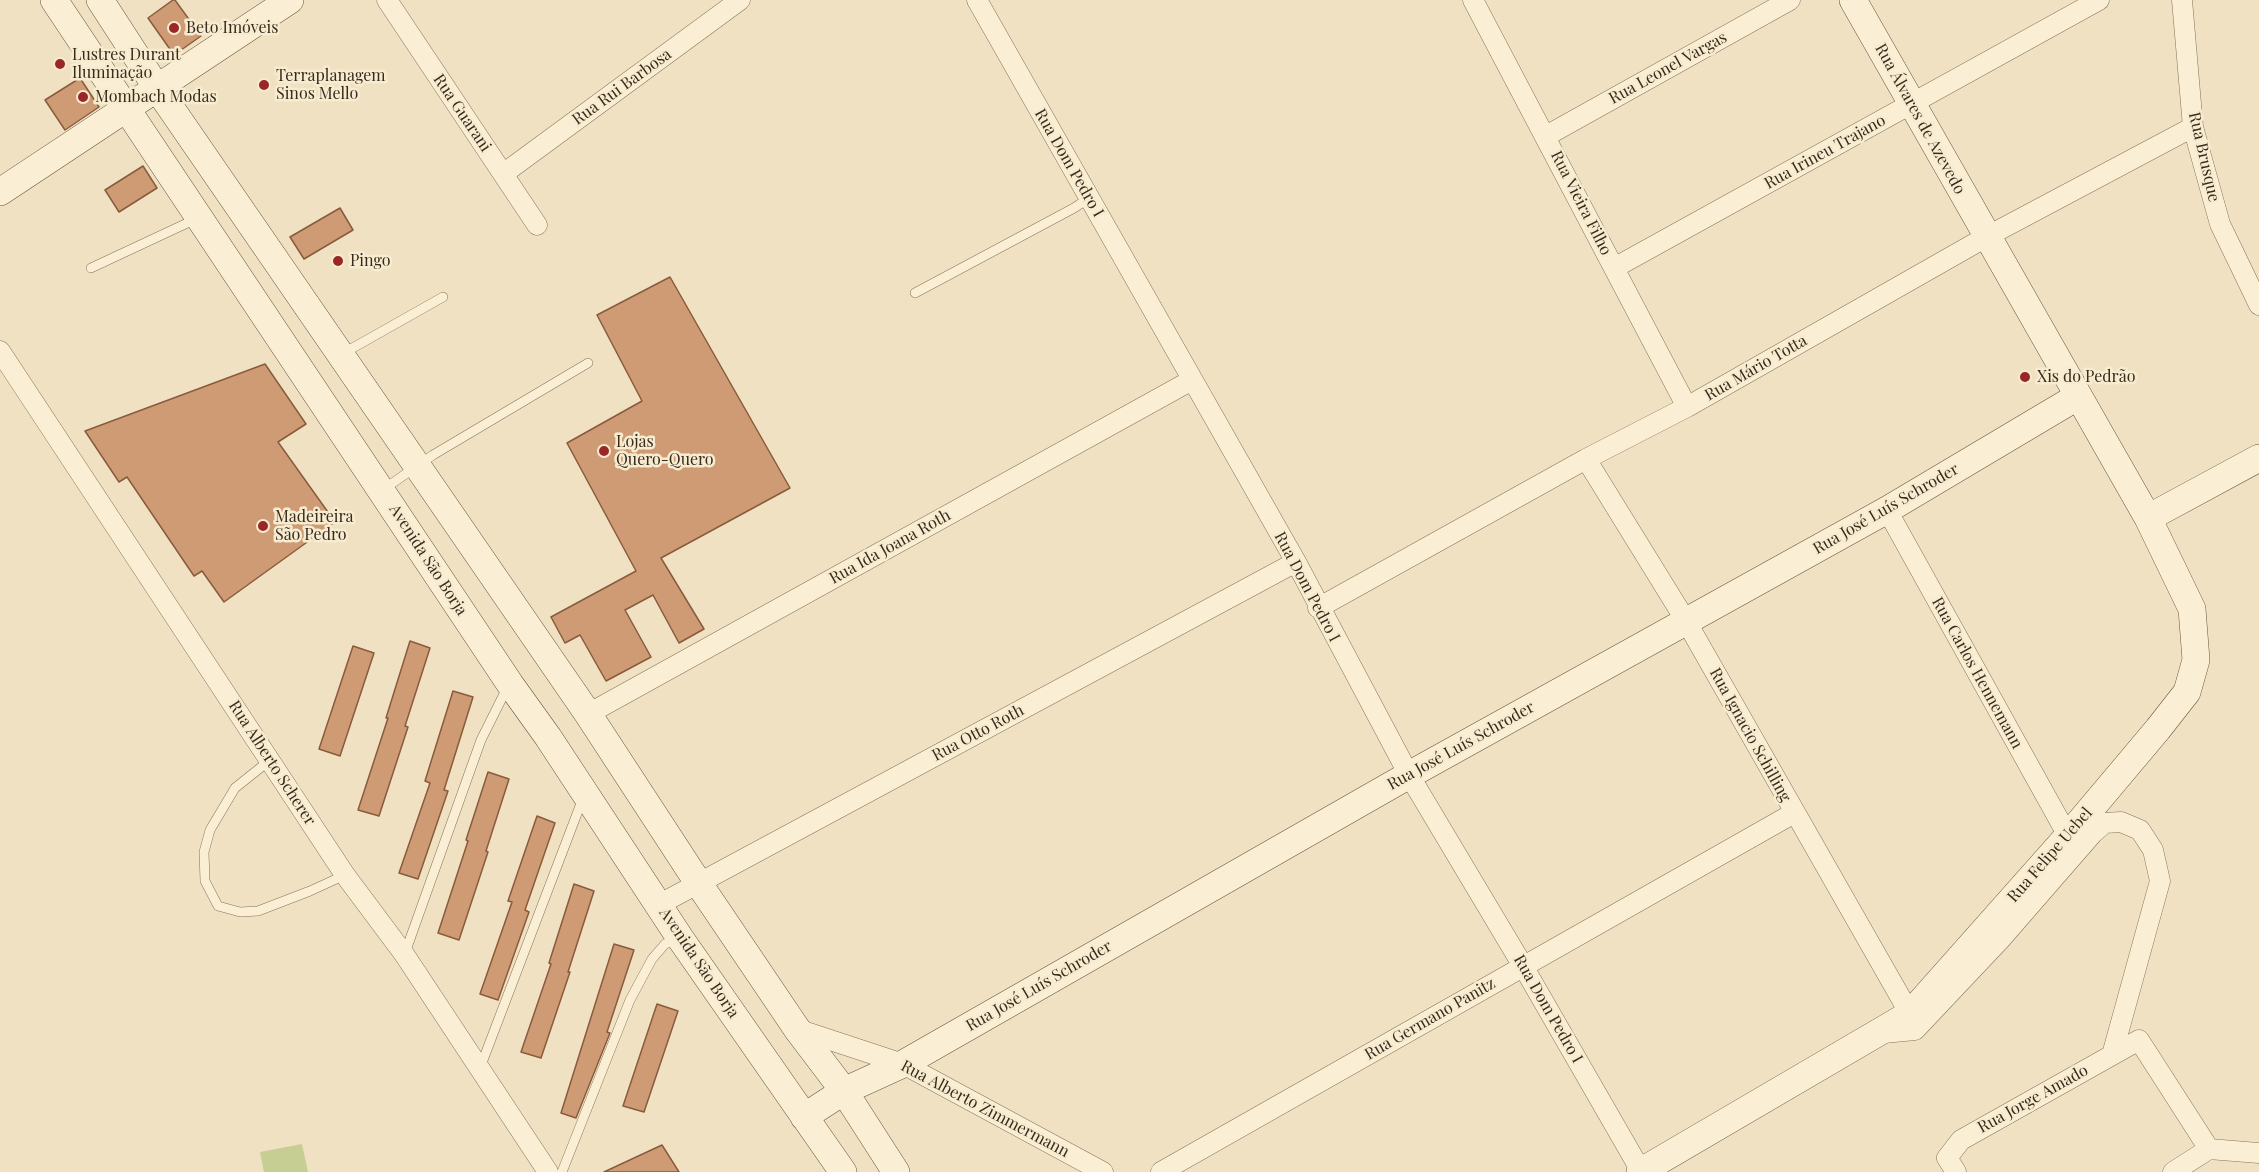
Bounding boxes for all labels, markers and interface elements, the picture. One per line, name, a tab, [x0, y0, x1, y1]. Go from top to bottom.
place label: Beto Imóveis	[186, 18, 278, 38]
marker: Beto Imóveis	[167, 21, 181, 35]
street label: Rua Leonel Vargas	[1606, 28, 1730, 108]
street label: Rua Álvares de Azevedo	[1871, 40, 1969, 198]
place label: Lustres Durant Iluminação	[72, 45, 181, 83]
street label: Rua Rui Barbosa	[569, 45, 675, 129]
marker: Lustres Durant Iluminação	[53, 57, 67, 71]
place label: Terraplanagem Sinos Mello	[276, 66, 386, 104]
street label: Rua Guarani	[429, 71, 495, 155]
marker: Terraplanagem Sinos Mello	[257, 78, 271, 92]
place label: Mombach Modas	[95, 87, 217, 107]
marker: Mombach Modas	[76, 90, 90, 104]
street label: Rua Dom Pedro I	[1030, 106, 1108, 220]
street label: Rua Brusque	[2184, 110, 2224, 204]
street label: Rua Irineu Trajano	[1761, 111, 1889, 193]
street label: Rua Vieira Filho	[1546, 148, 1616, 258]
place label: Pingo	[350, 251, 390, 271]
marker: Pingo	[331, 254, 345, 268]
street label: Rua Mário Totta	[1702, 331, 1810, 405]
place label: Xis do Pedrão	[2037, 367, 2135, 387]
marker: Xis do Pedrão	[2018, 370, 2032, 384]
place label: Lojas Quero-Quero	[616, 432, 714, 470]
marker: Lojas Quero-Quero	[597, 444, 611, 458]
street label: Rua José Luís Schroder	[1810, 459, 1962, 559]
street label: Avenida São Borja	[385, 501, 471, 619]
street label: Rua Ida Joana Roth	[826, 506, 954, 588]
place label: Madeireira São Pedro	[275, 507, 354, 545]
marker: Madeireira São Pedro	[256, 519, 270, 533]
street label: Rua Dom Pedro I	[1270, 529, 1344, 645]
street label: Rua Carlos Hennemann	[1927, 594, 2027, 752]
street label: Rua Ignacio Schilling	[1705, 665, 1795, 805]
street label: Rua Alberto Scherer	[225, 697, 319, 829]
street label: Rua José Luís Schroder	[1384, 698, 1538, 794]
street label: Rua Otto Roth	[929, 701, 1027, 765]
street label: Rua Felipe Uebel	[2004, 804, 2096, 906]
street label: Avenida São Borja	[655, 904, 743, 1022]
street label: Rua José Luís Schroder	[963, 936, 1115, 1036]
street label: Rua Dom Pedro I	[1509, 952, 1587, 1066]
street label: Rua Germano Panitz	[1361, 974, 1499, 1064]
street label: Rua Alberto Zimmermann	[897, 1056, 1073, 1162]
street label: Rua Jorge Amado	[1975, 1061, 2091, 1137]

